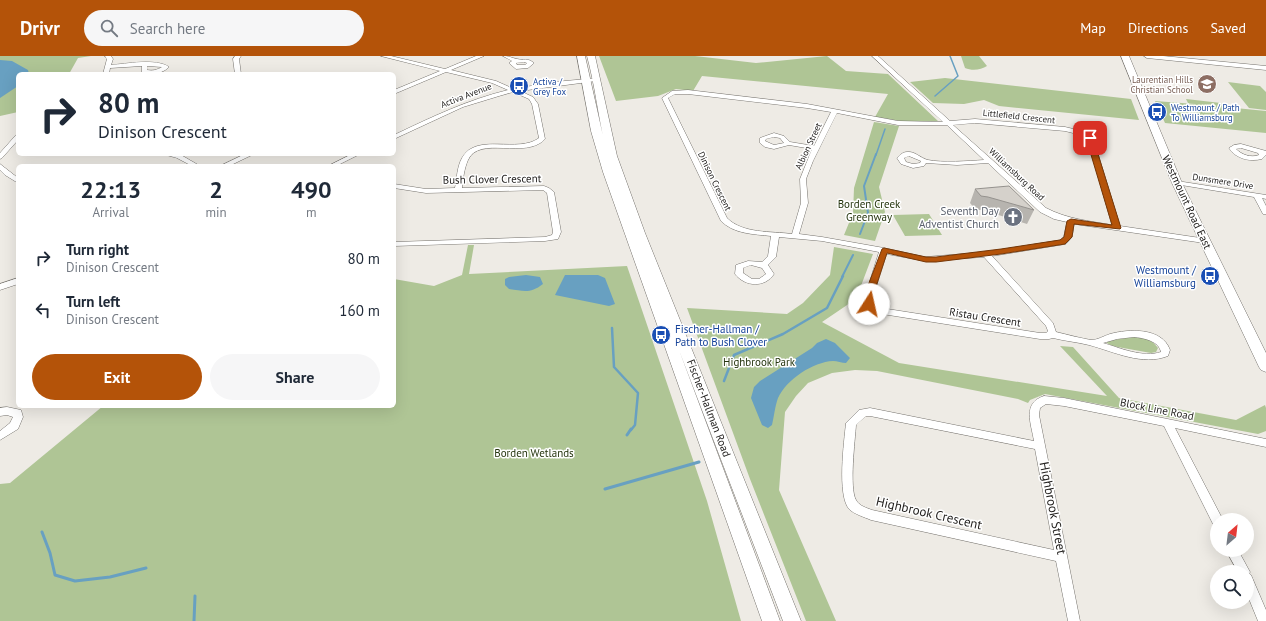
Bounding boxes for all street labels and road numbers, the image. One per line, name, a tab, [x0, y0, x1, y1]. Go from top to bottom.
street label: Activa Avenue	[439, 80, 493, 110]
street label: Littlefield Crescent	[982, 107, 1056, 125]
street label: Albion Street	[792, 121, 824, 171]
street label: Williamsburg Road	[987, 145, 1047, 203]
street label: Dinison Crescent	[696, 150, 734, 212]
street label: Westmount Road East	[1159, 153, 1215, 251]
street label: Bush Clover Crescent	[443, 171, 542, 187]
street label: Dunsmere Drive	[1192, 171, 1255, 191]
street label: Ristau Crescent	[948, 304, 1022, 330]
street label: Fischer-Hallman Road	[684, 357, 734, 459]
street label: Block Line Road	[1119, 395, 1195, 423]
street label: Highbrook Street	[1036, 460, 1070, 556]
street label: Highbrook Crescent	[874, 493, 984, 534]

